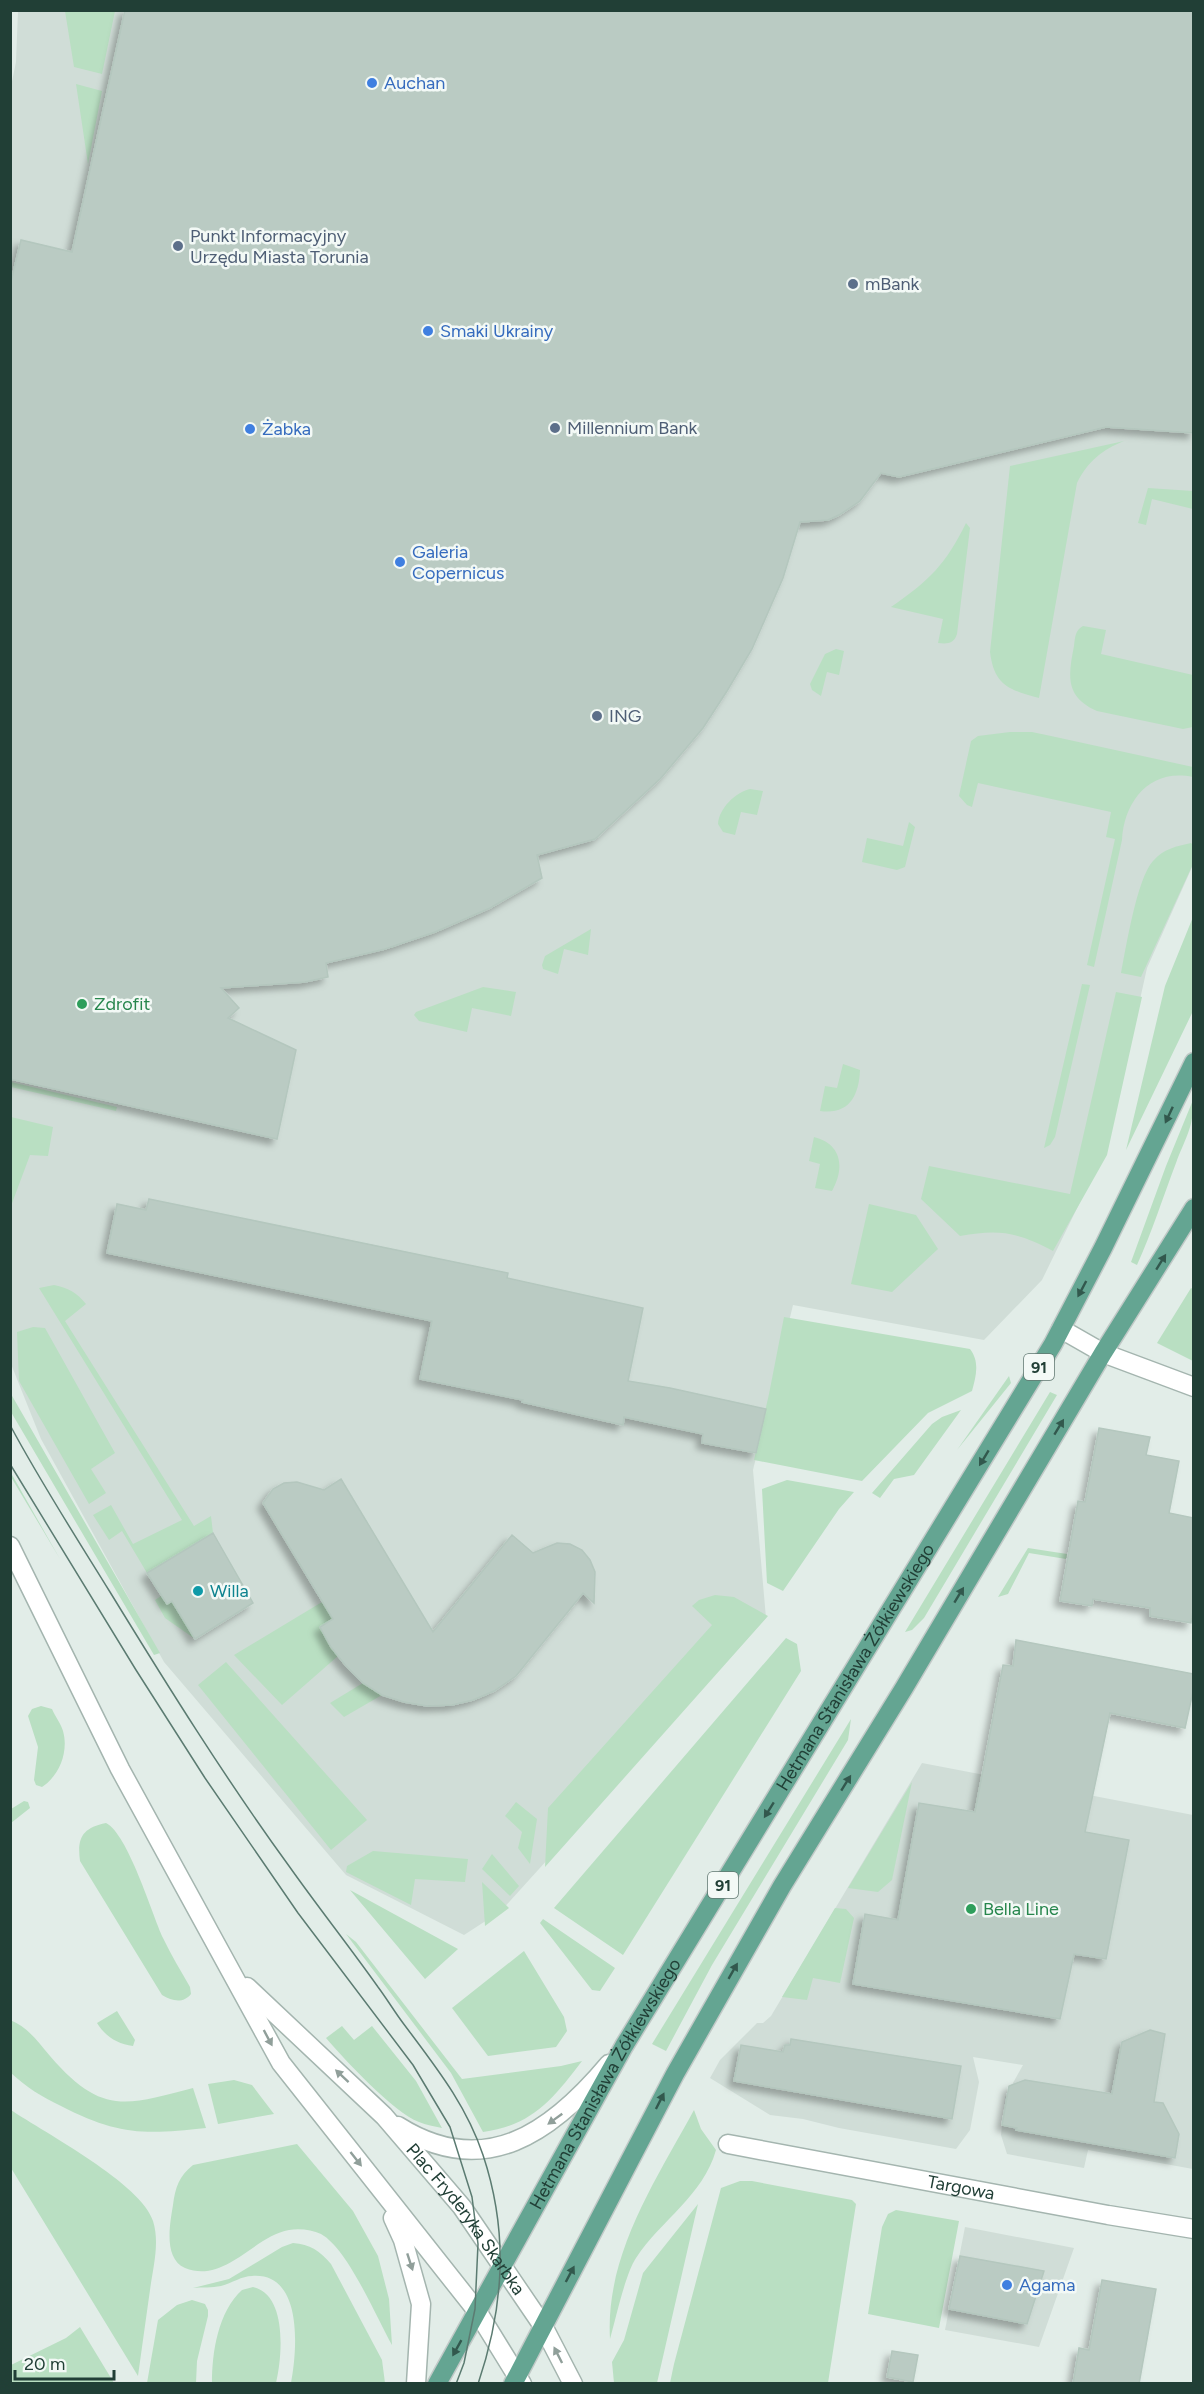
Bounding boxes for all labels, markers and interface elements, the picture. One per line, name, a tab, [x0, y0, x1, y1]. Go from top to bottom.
place label: Auchan	[384, 72, 445, 94]
marker: Auchan	[365, 76, 379, 90]
place label: Punkt Informacyjny Urzędu Miasta Torunia	[190, 225, 369, 268]
marker: Punkt Informacyjny Urzędu Miasta Torunia	[171, 239, 185, 253]
place label: mBank	[865, 273, 920, 295]
marker: mBank	[846, 277, 860, 291]
place label: Smaki Ukrainy	[440, 320, 554, 342]
marker: Smaki Ukrainy	[421, 324, 435, 338]
place label: Millennium Bank	[567, 417, 697, 439]
place label: Żabka	[262, 418, 311, 440]
marker: Millennium Bank	[548, 421, 562, 435]
marker: Żabka	[243, 422, 257, 436]
place label: Galeria Copernicus	[412, 541, 504, 584]
marker: Galeria Copernicus	[393, 555, 407, 569]
place label: ING	[609, 705, 642, 727]
marker: ING	[590, 709, 604, 723]
place label: Zdrofit	[94, 993, 150, 1015]
marker: Zdrofit	[75, 997, 89, 1011]
one-way arrow	[1164, 1106, 1173, 1123]
one-way arrow	[1156, 1253, 1167, 1270]
one-way arrow	[1077, 1281, 1087, 1298]
road number: 91	[1024, 1354, 1054, 1380]
one-way arrow	[1054, 1418, 1064, 1435]
one-way arrow	[978, 1450, 989, 1466]
street label: Hetmana Stanisława Żółkiewskiego	[772, 1540, 939, 1795]
place label: Willa	[210, 1580, 249, 1602]
marker: Willa	[191, 1584, 205, 1598]
one-way arrow	[954, 1587, 965, 1603]
one-way arrow	[840, 1775, 851, 1791]
one-way arrow	[763, 1802, 774, 1818]
road number: 91	[708, 1872, 738, 1898]
place label: Bella Line	[983, 1898, 1059, 1920]
marker: Bella Line	[964, 1902, 978, 1916]
street label: Hetmana Stanisława Żółkiewskiego	[525, 1955, 686, 2213]
one-way arrow	[728, 1963, 739, 1979]
one-way arrow	[263, 2030, 273, 2047]
one-way arrow	[334, 2069, 349, 2083]
one-way arrow	[656, 2093, 665, 2110]
one-way arrow	[547, 2113, 563, 2125]
street label: Plac Fryderyka Skarbka	[402, 2139, 530, 2299]
one-way arrow	[349, 2151, 362, 2167]
street label: Targowa	[926, 2170, 996, 2205]
one-way arrow	[406, 2253, 416, 2271]
one-way arrow	[565, 2265, 575, 2283]
place label: Agama	[1019, 2274, 1075, 2296]
marker: Agama	[1000, 2278, 1014, 2292]
one-way arrow	[452, 2339, 462, 2356]
scale bar	[15, 2343, 114, 2381]
one-way arrow	[553, 2346, 563, 2363]
text: 20 m	[24, 2353, 65, 2375]

